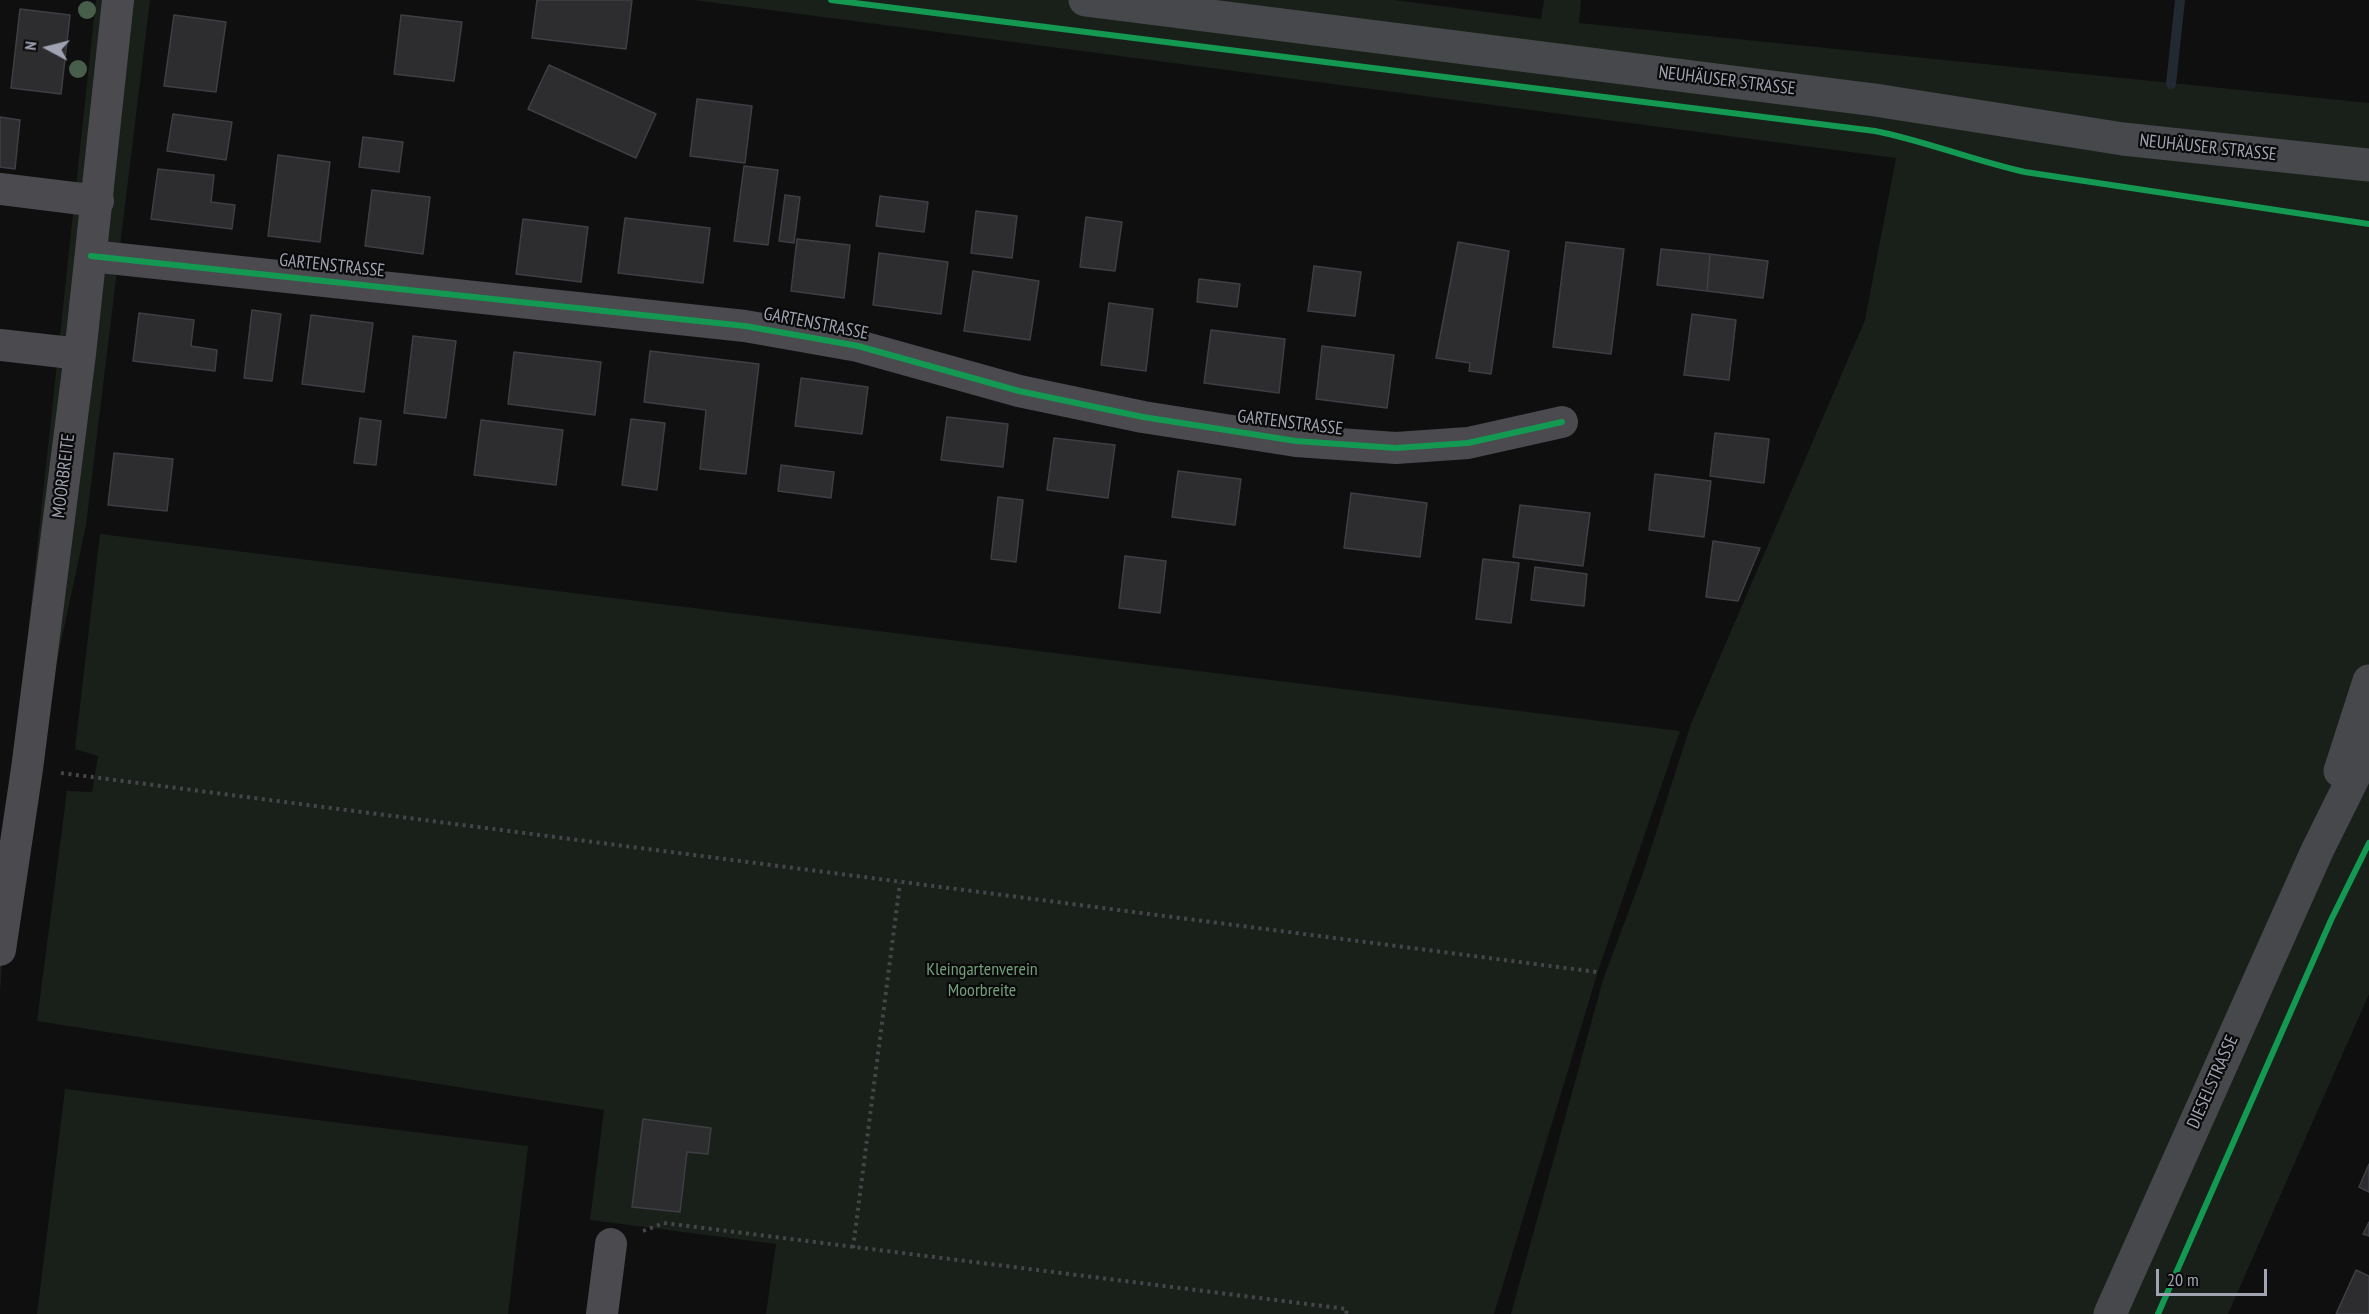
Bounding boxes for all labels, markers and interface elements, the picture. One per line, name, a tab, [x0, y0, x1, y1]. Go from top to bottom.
north arrow	[18, 18, 78, 78]
text: N	[20, 40, 41, 51]
street label: NEUHÄUSER STRASSE	[1657, 62, 1797, 100]
street label: NEUHÄUSER STRASSE	[2138, 130, 2278, 166]
street label: GARTENSTRASSE	[278, 250, 386, 282]
street label: GARTENSTRASSE	[762, 303, 870, 345]
street label: GARTENSTRASSE	[1236, 406, 1344, 440]
street label: MOORBREITE	[48, 433, 80, 519]
park label: Kleingartenverein Moorbreite	[926, 959, 1038, 1002]
street label: DIESELSTRASSE	[2183, 1032, 2243, 1132]
scale bar	[2159, 1257, 2270, 1295]
text: 20 m	[2167, 1268, 2199, 1291]

